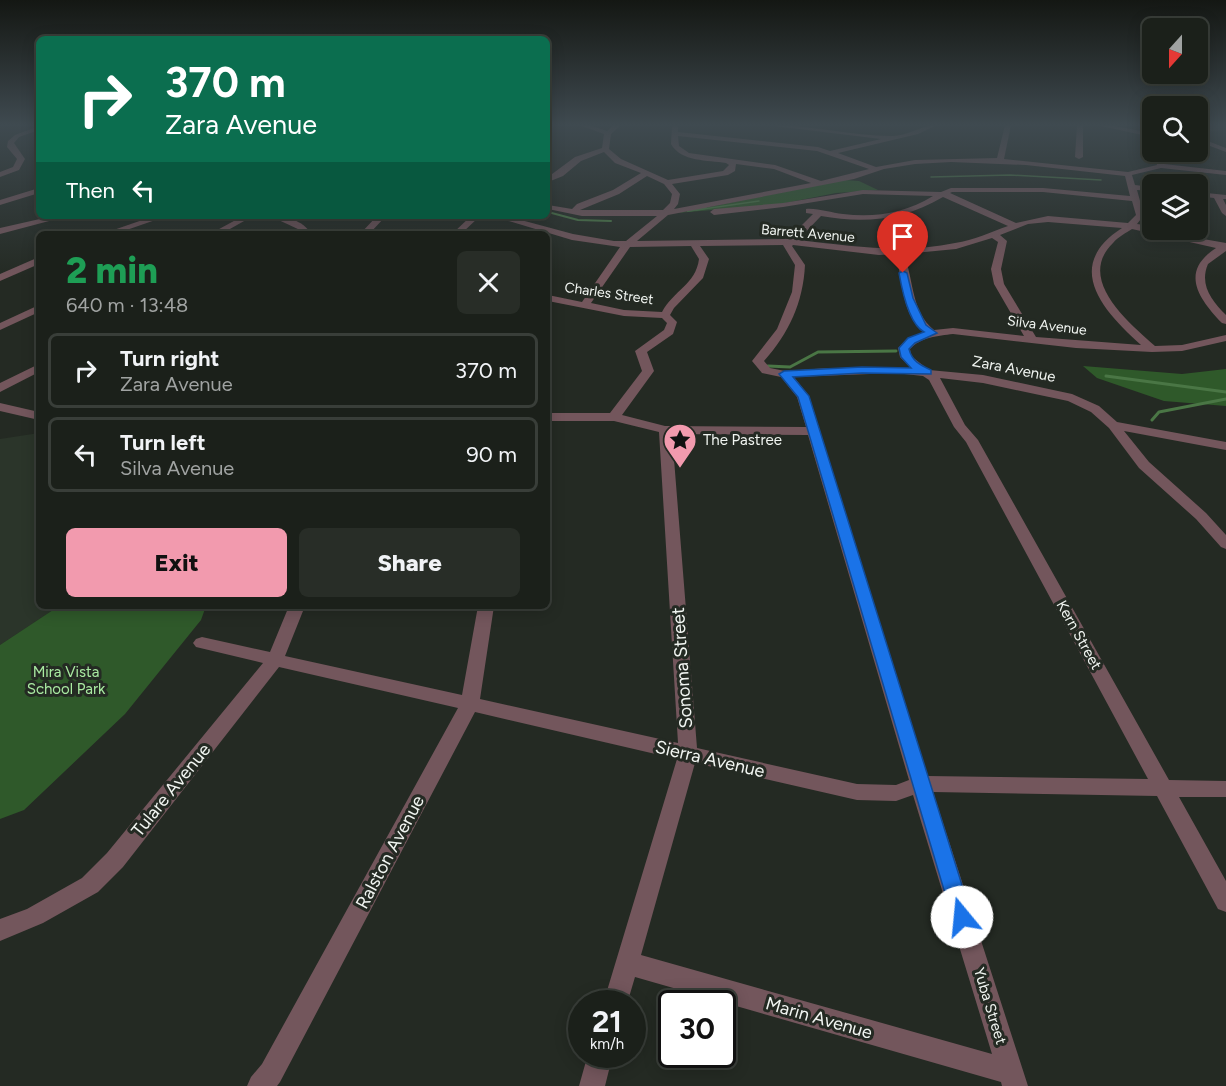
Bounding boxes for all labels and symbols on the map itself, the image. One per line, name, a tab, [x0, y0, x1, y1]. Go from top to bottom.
north arrow	[1142, 18, 1208, 84]
pin	[877, 211, 928, 273]
street label: Barrett Avenue	[760, 221, 856, 246]
street label: Charles Street	[563, 279, 655, 308]
street label: Silva Avenue	[1006, 312, 1088, 339]
street label: Zara Avenue	[971, 352, 1057, 386]
place icon: The Pastree	[662, 422, 698, 469]
place label: The Pastree	[703, 431, 782, 449]
street label: Kern Street	[1053, 597, 1106, 673]
street label: Sonoma Street	[667, 607, 697, 729]
park label: Mira Vista School Park	[27, 663, 106, 698]
street label: Sierra Avenue	[653, 736, 767, 782]
street label: Tulare Avenue	[127, 739, 215, 841]
street label: Ralston Avenue	[351, 791, 429, 913]
position arrow	[930, 885, 994, 949]
street label: Yuba Street	[970, 966, 1010, 1047]
speed limit sign: 30	[658, 990, 736, 1068]
street label: Marin Avenue	[763, 992, 875, 1044]

